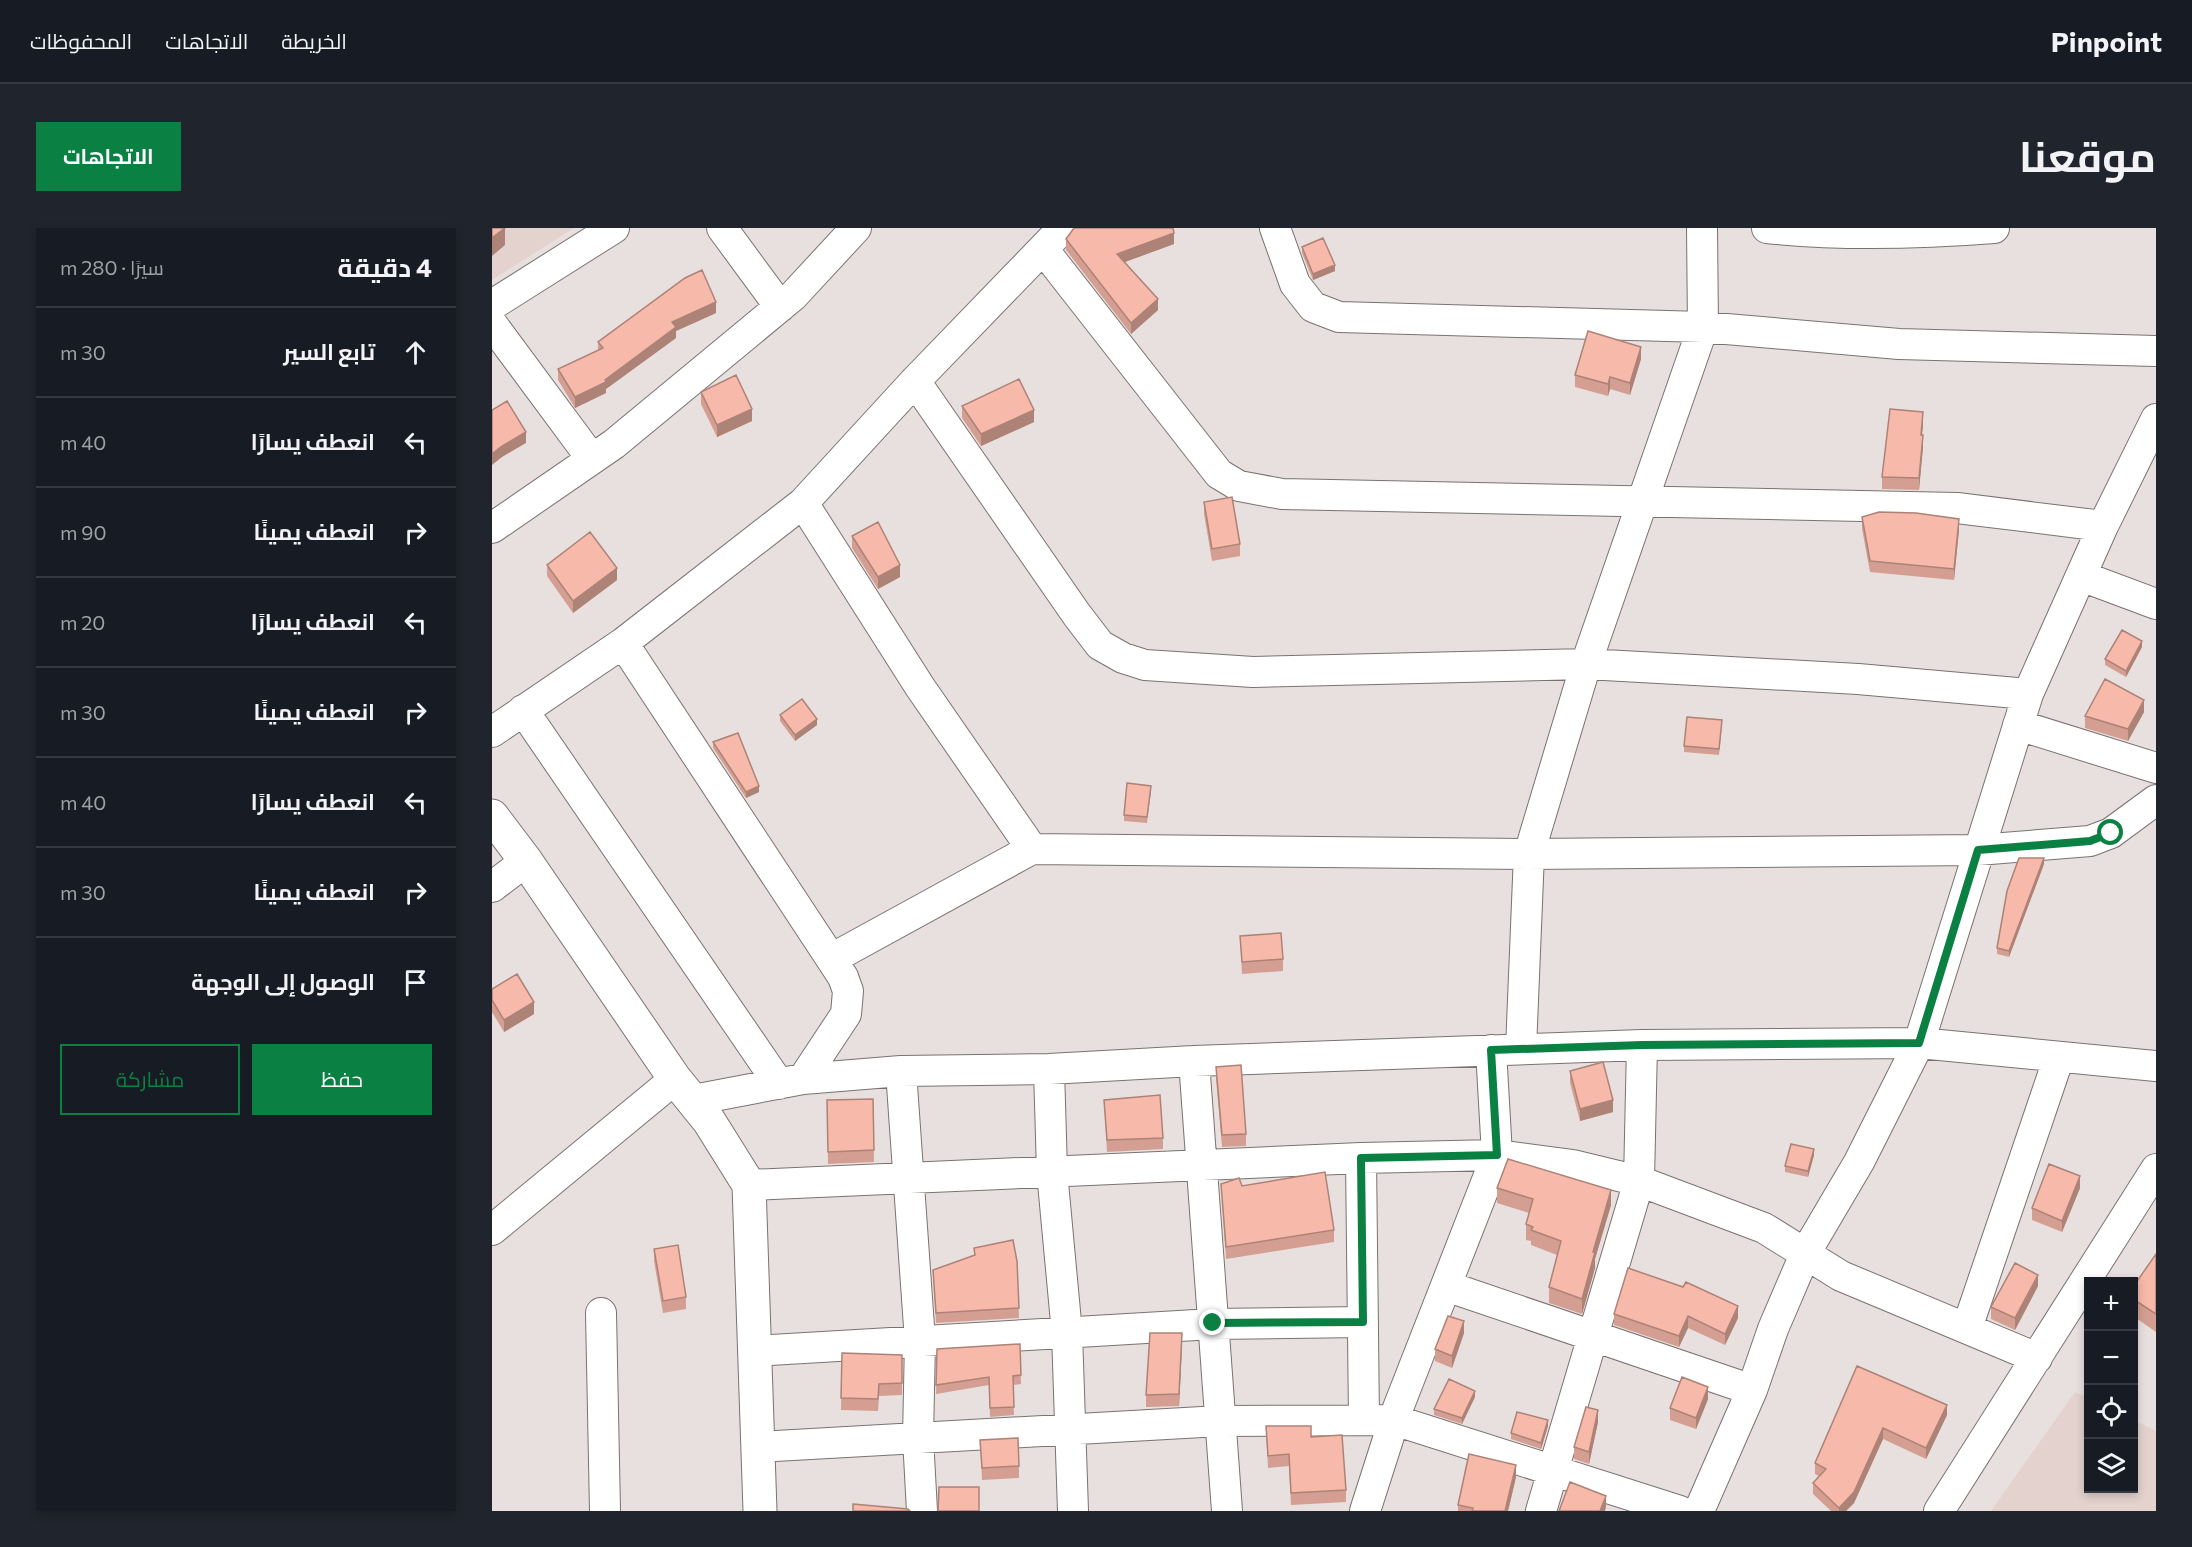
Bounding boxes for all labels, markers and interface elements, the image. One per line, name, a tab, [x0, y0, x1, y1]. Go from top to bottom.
text: Pinpoint	[2051, 24, 2162, 58]
text: المحفوظات	[30, 28, 132, 53]
text: الاتجاهات	[165, 28, 248, 53]
text: الخريطة	[281, 28, 347, 53]
button: الاتجاهات	[36, 122, 181, 191]
text: موقعنا	[2019, 129, 2156, 181]
text: 4 دقيقة	[338, 251, 432, 282]
text: سيرًا · 280 m	[60, 255, 164, 279]
icon: ahead	[399, 336, 432, 369]
text: تابع السير	[283, 338, 375, 365]
text: 30 m	[60, 340, 106, 364]
icon: left	[399, 426, 432, 459]
text: انعطف يسارًا	[251, 428, 375, 455]
text: 40 m	[60, 430, 106, 454]
icon: right	[399, 516, 432, 549]
text: انعطف يمينًا	[254, 518, 375, 545]
text: 90 m	[60, 520, 107, 544]
icon: left	[399, 606, 432, 639]
text: انعطف يسارًا	[251, 608, 375, 635]
text: 20 m	[60, 610, 105, 634]
icon: right	[399, 696, 432, 729]
text: انعطف يمينًا	[254, 698, 375, 725]
text: 30 m	[60, 700, 106, 724]
icon: left	[399, 786, 432, 819]
text: انعطف يسارًا	[251, 788, 375, 815]
text: 40 m	[60, 790, 106, 814]
route start	[2097, 819, 2123, 845]
icon: right	[399, 876, 432, 909]
text: انعطف يمينًا	[254, 878, 375, 905]
text: 30 m	[60, 880, 106, 904]
icon: arrive	[399, 966, 432, 999]
text: الوصول إلى الوجهة	[191, 968, 375, 995]
button: مشاركة	[60, 1044, 240, 1115]
button: حفظ	[252, 1044, 432, 1115]
map controls	[2084, 1277, 2138, 1493]
button: +	[2084, 1277, 2138, 1331]
route end	[1199, 1309, 1225, 1335]
button: −	[2084, 1331, 2138, 1385]
button: locate	[2084, 1385, 2138, 1439]
button: layers	[2084, 1439, 2138, 1493]

